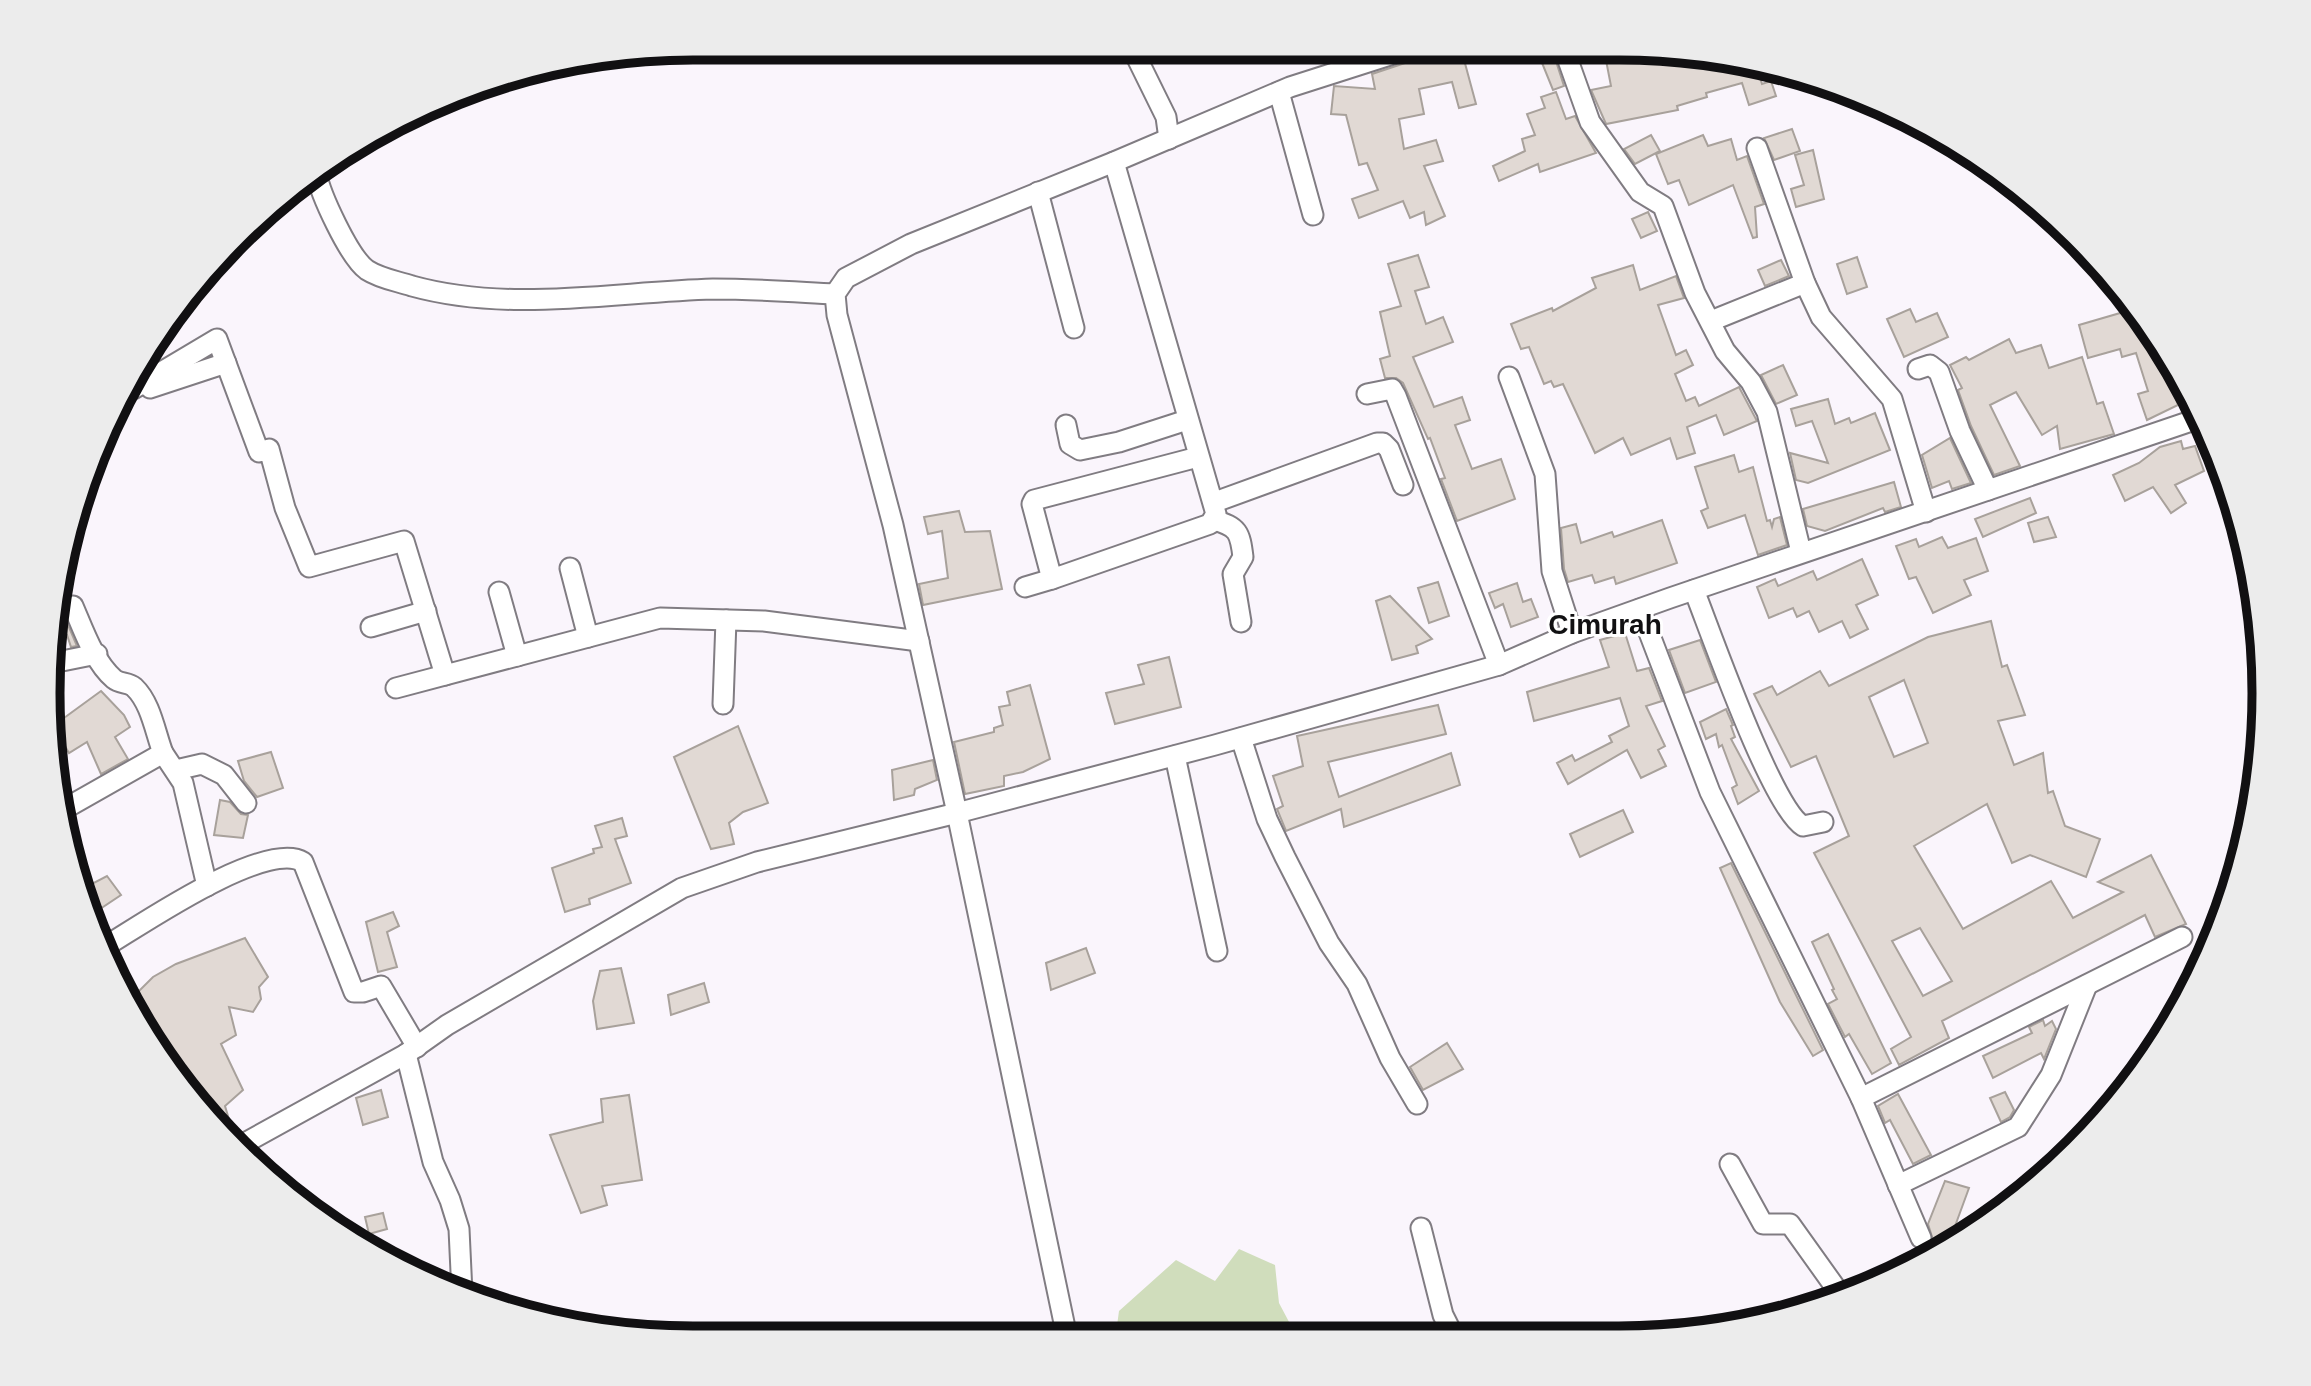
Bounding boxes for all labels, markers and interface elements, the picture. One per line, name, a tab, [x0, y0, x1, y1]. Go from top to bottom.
district label: Cimurah	[1548, 609, 1662, 640]

